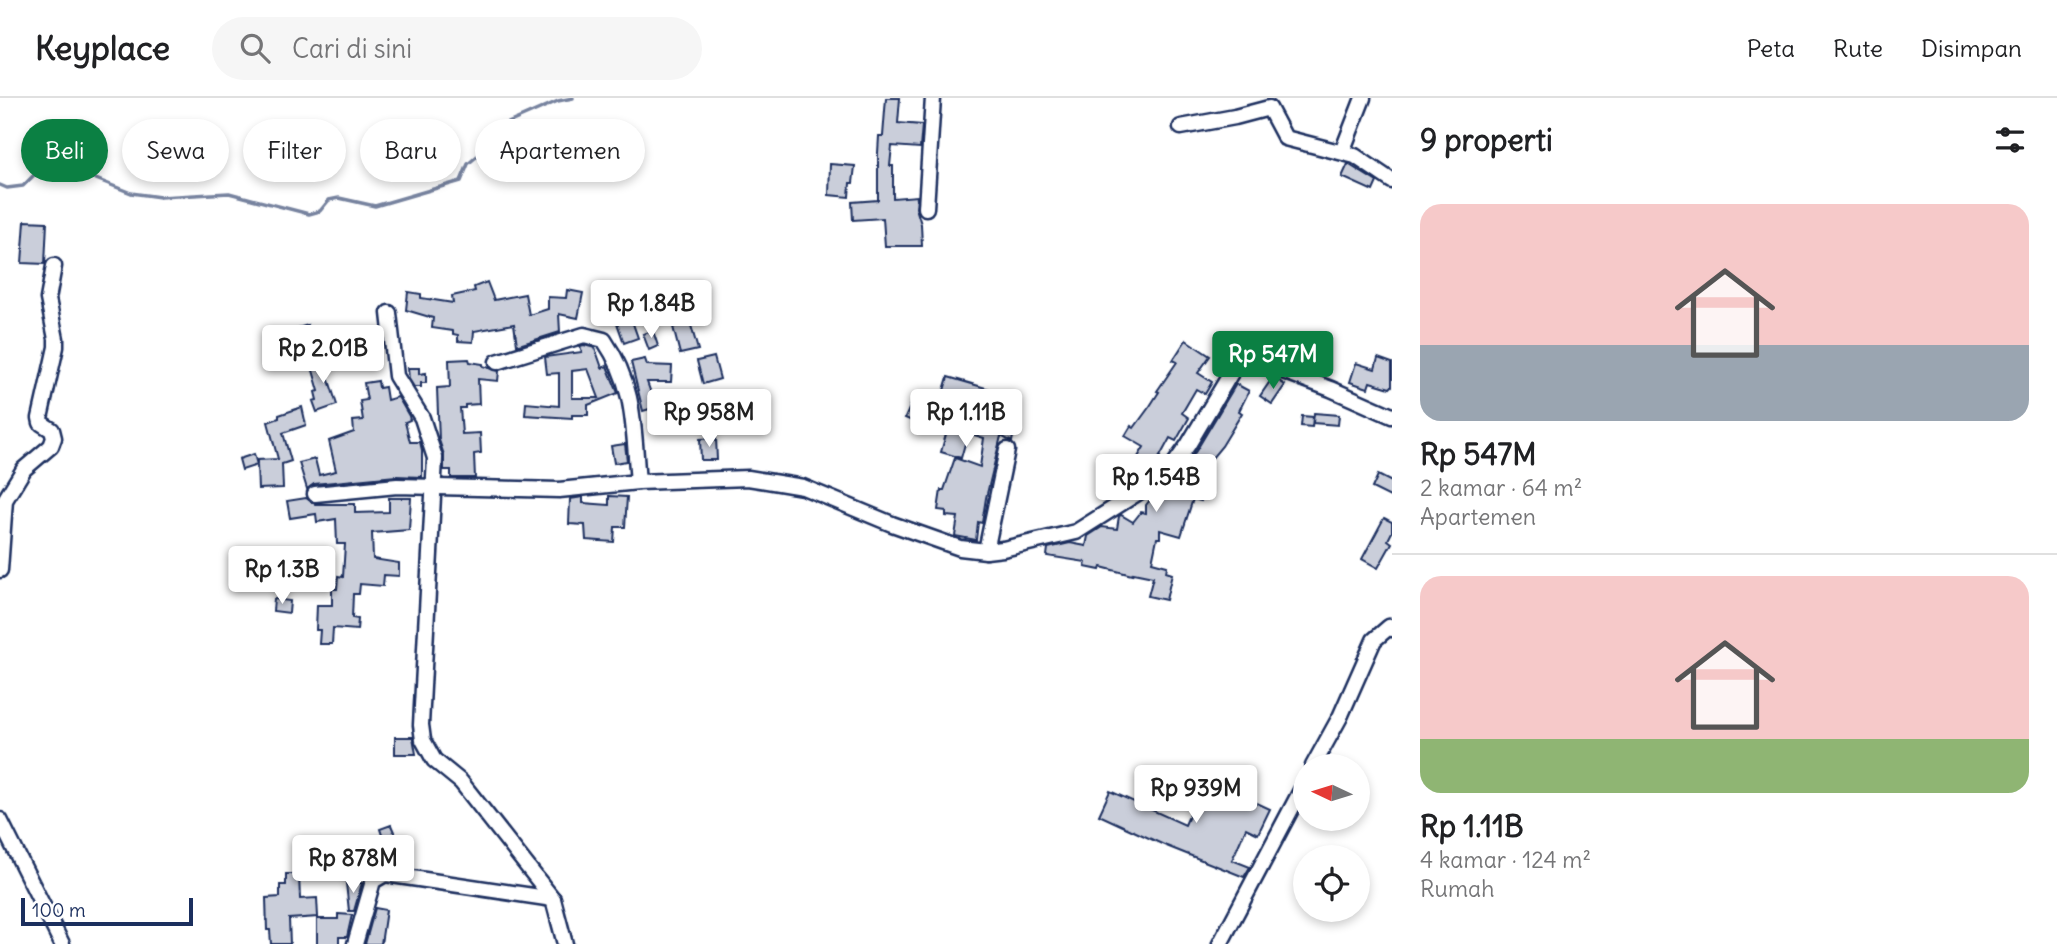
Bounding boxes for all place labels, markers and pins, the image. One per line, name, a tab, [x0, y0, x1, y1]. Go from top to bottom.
pin: Rp 1.84B	[579, 280, 723, 340]
pin: Rp 2.01B	[251, 326, 395, 385]
pin: Rp 547M	[1208, 331, 1338, 391]
pin: Rp 958M	[644, 390, 774, 449]
pin: Rp 1.11B	[894, 390, 1038, 449]
pin: Rp 1.54B	[1084, 454, 1228, 514]
pin: Rp 1.3B	[217, 546, 347, 606]
pin: Rp 939M	[1131, 766, 1261, 825]
pin: Rp 878M	[288, 836, 418, 895]

